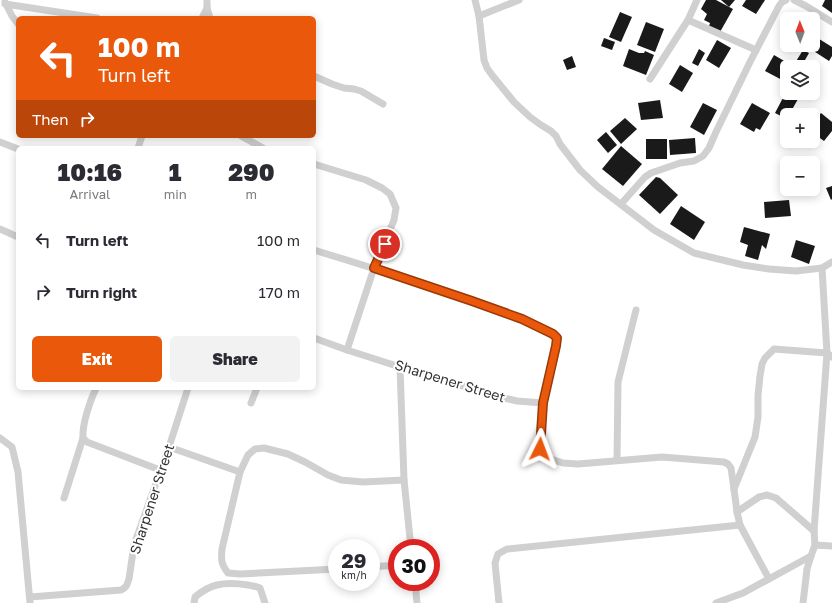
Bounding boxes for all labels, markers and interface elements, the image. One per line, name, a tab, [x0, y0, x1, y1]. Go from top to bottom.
north arrow	[780, 12, 820, 52]
map controls	[780, 12, 820, 196]
text: 100 m	[98, 30, 180, 63]
icon: left	[32, 32, 84, 84]
button: layers	[780, 60, 820, 100]
text: Turn left	[98, 64, 171, 86]
icon: right	[76, 108, 98, 130]
button: +	[780, 108, 820, 148]
text: Then	[32, 110, 68, 128]
button: −	[780, 156, 820, 196]
text: 10:16	[57, 157, 122, 186]
text: 1	[169, 157, 182, 186]
text: 290	[228, 157, 274, 186]
text: Arrival	[69, 186, 110, 202]
text: min	[164, 186, 187, 202]
text: m	[246, 186, 257, 202]
pin	[368, 227, 402, 261]
icon: left	[32, 229, 54, 251]
text: Turn left	[66, 231, 128, 249]
text: 100 m	[257, 231, 300, 249]
icon: arrive	[374, 233, 396, 255]
icon: right	[32, 281, 54, 303]
text: Turn right	[66, 283, 137, 301]
text: 170 m	[258, 283, 300, 301]
button: Exit	[32, 336, 162, 382]
button: Share	[170, 336, 300, 382]
street label: Sharpener Street	[393, 356, 508, 405]
position arrow	[519, 428, 561, 470]
street label: Sharpener Street	[126, 442, 177, 556]
speed limit sign: 30	[388, 539, 440, 591]
text: 29	[342, 548, 366, 572]
text: km/h	[341, 569, 367, 581]

